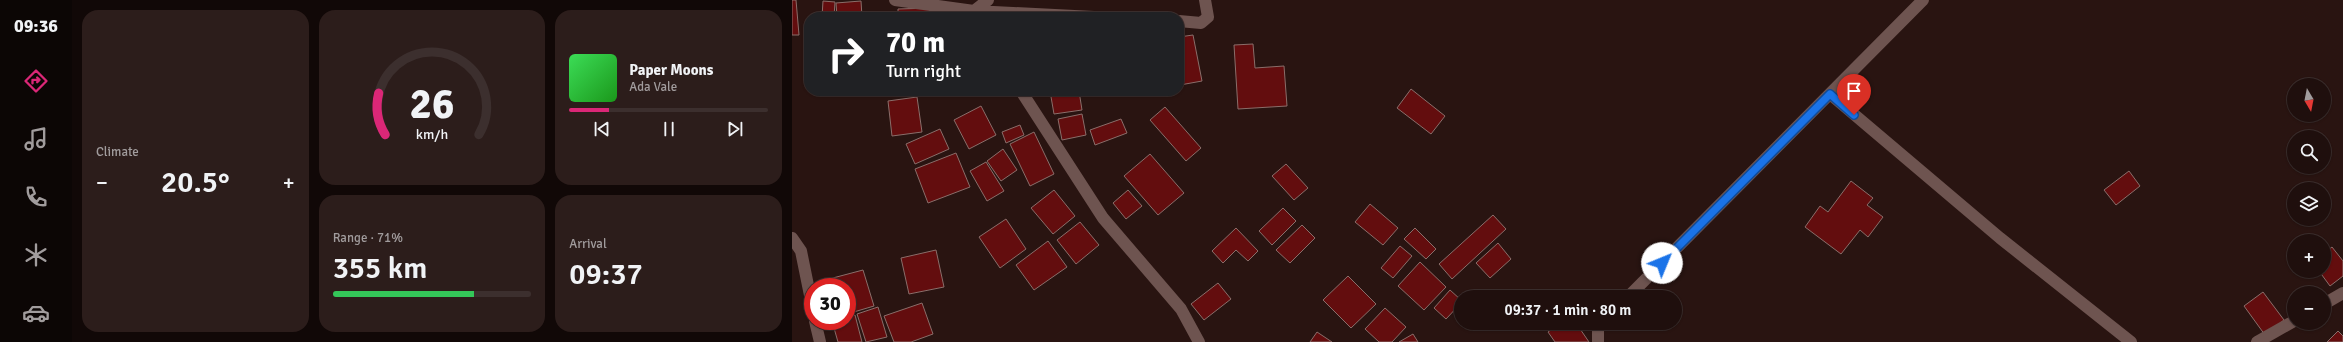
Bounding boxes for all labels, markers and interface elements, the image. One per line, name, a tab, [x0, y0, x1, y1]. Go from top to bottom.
text: 09:36	[14, 15, 58, 37]
text: 70 m	[886, 26, 945, 60]
icon: right	[820, 28, 872, 80]
text: Turn right	[886, 60, 961, 82]
text: Paper Moons	[629, 61, 713, 79]
icon: directions	[22, 67, 50, 95]
pin	[1837, 74, 1871, 115]
north arrow	[2287, 78, 2331, 122]
map controls	[2287, 78, 2331, 330]
text: 26	[410, 79, 454, 130]
text: Ada Vale	[629, 79, 677, 95]
icon: arrive	[1843, 80, 1865, 102]
icon: previous	[591, 118, 613, 140]
icon: pause	[658, 118, 680, 140]
icon: next	[724, 118, 746, 140]
icon: music	[22, 125, 50, 153]
text: km/h	[416, 126, 448, 143]
button: search	[2287, 130, 2331, 174]
text: Climate	[96, 144, 139, 160]
text: 20.5°	[161, 164, 230, 201]
text: −	[96, 169, 108, 196]
text: +	[283, 169, 295, 196]
button: layers	[2287, 182, 2331, 226]
icon: phone	[22, 183, 50, 211]
text: Range · 71%	[333, 230, 403, 246]
button: +	[2287, 234, 2331, 278]
text: Arrival	[569, 236, 607, 252]
icon: climate	[22, 241, 50, 269]
position arrow	[1641, 242, 1683, 284]
text: 355 km	[333, 250, 427, 287]
text: 09:37	[569, 256, 643, 293]
speed limit sign: 30	[804, 278, 856, 330]
button: −	[2287, 286, 2331, 330]
icon: car	[22, 299, 50, 327]
text: 09:37 · 1 min · 80 m	[1505, 301, 1631, 319]

